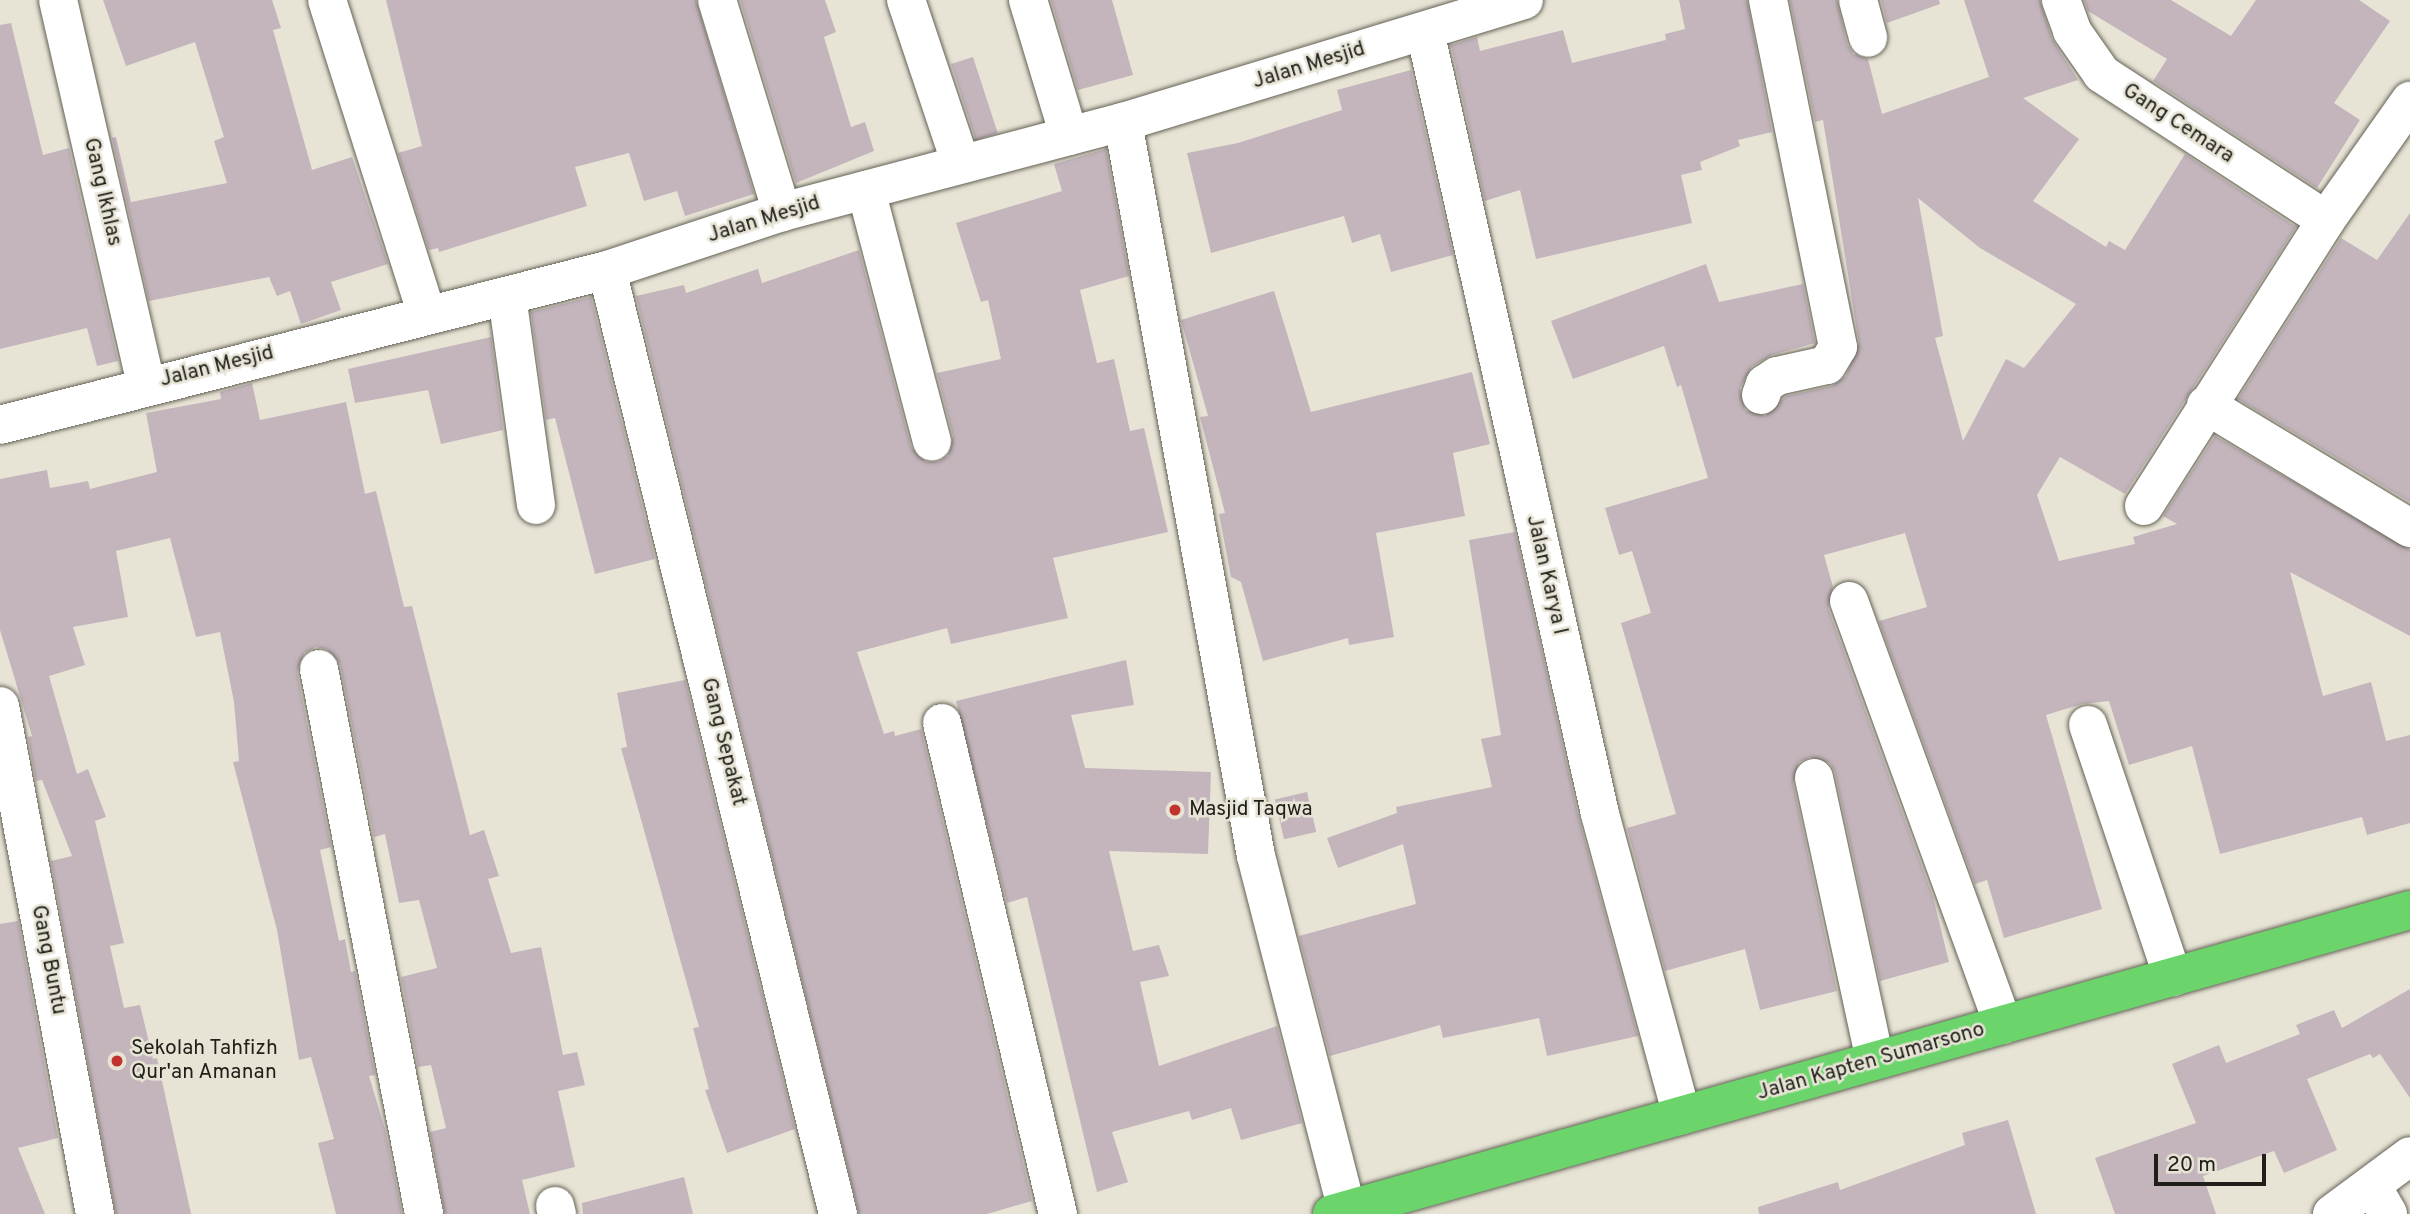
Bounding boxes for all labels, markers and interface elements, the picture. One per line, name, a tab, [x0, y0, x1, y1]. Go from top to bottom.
street label: Jalan Mesjid	[1250, 37, 1368, 95]
street label: Gang Cemara	[2118, 79, 2238, 169]
street label: Gang Ikhlas	[77, 136, 127, 248]
street label: Jalan Mesjid	[705, 191, 823, 249]
street label: Jalan Mesjid	[157, 341, 277, 393]
street label: Jalan Karya I	[1520, 513, 1572, 637]
street label: Gang Sepakat	[695, 675, 751, 809]
place label: Masjid Taqwa	[1189, 797, 1313, 823]
marker: Masjid Taqwa	[1167, 802, 1183, 818]
street label: Gang Buntu	[25, 903, 71, 1017]
street label: Jalan Kapten Sumarsono	[1754, 1017, 1988, 1107]
place label: Sekolah Tahfizh Qur'an Amanan	[131, 1036, 279, 1086]
marker: Sekolah Tahfizh Qur'an Amanan	[109, 1053, 125, 1069]
scale bar	[2158, 1140, 2270, 1184]
text: 20 m	[2167, 1152, 2216, 1179]

